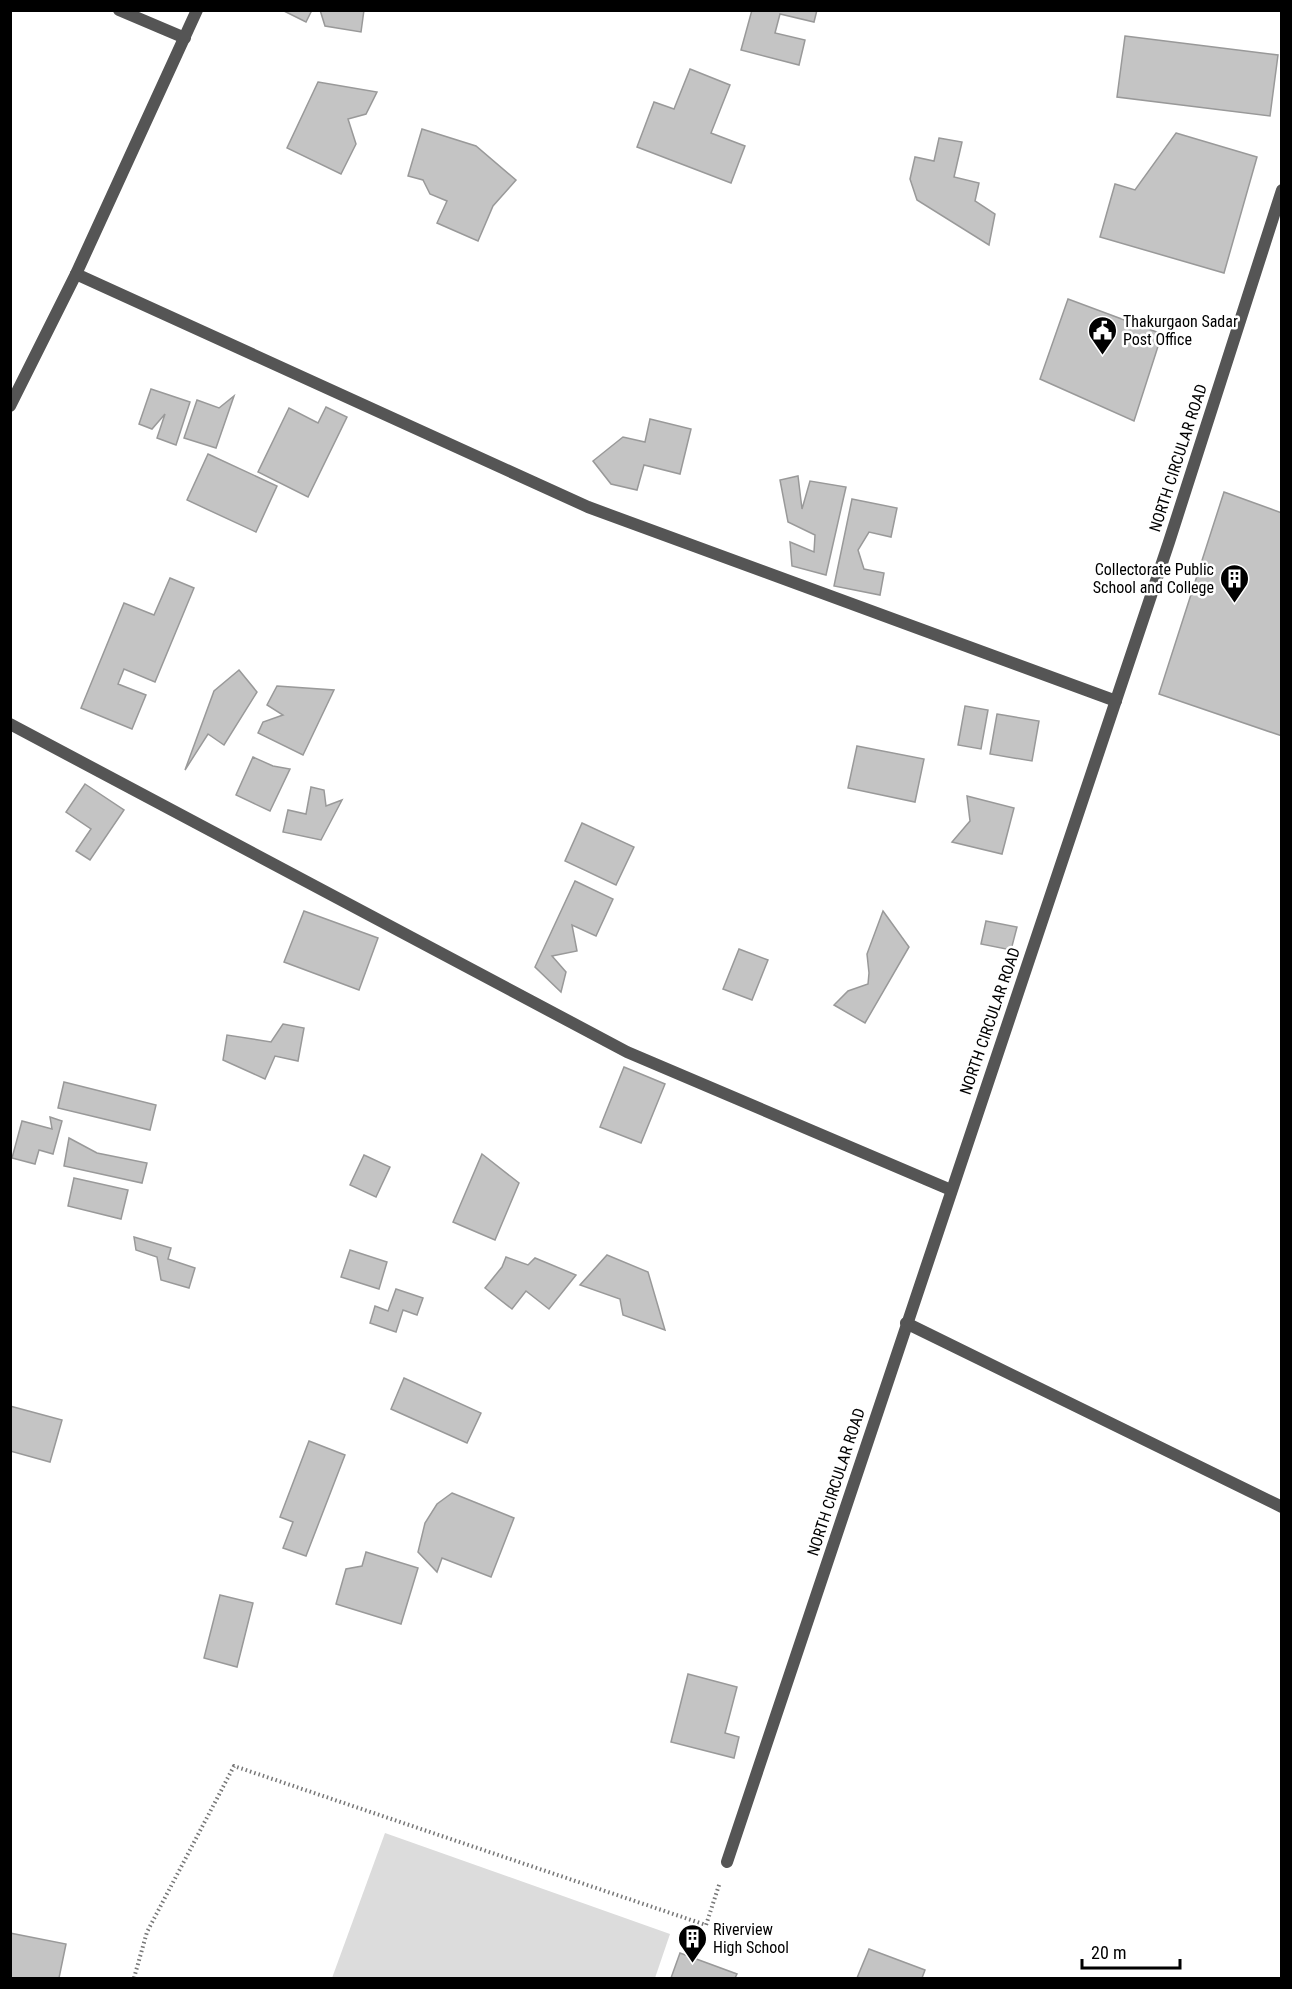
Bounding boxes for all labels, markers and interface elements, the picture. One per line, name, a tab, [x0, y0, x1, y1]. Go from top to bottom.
place label: Thakurgaon Sadar Post Office	[1123, 312, 1238, 349]
public building icon: Thakurgaon Sadar Post Office	[1086, 314, 1118, 356]
street label: NORTH CIRCULAR ROAD	[1145, 382, 1211, 534]
place label: Collectorate Public School and College	[1093, 560, 1214, 597]
building icon: Collectorate Public School and College	[1219, 562, 1251, 604]
street label: NORTH CIRCULAR ROAD	[956, 945, 1024, 1097]
street label: NORTH CIRCULAR ROAD	[803, 1406, 869, 1558]
place label: Riverview High School	[713, 1920, 789, 1957]
building icon: Riverview High School	[676, 1922, 708, 1964]
scale bar	[1082, 1932, 1180, 1970]
text: 20 m	[1091, 1942, 1126, 1963]

